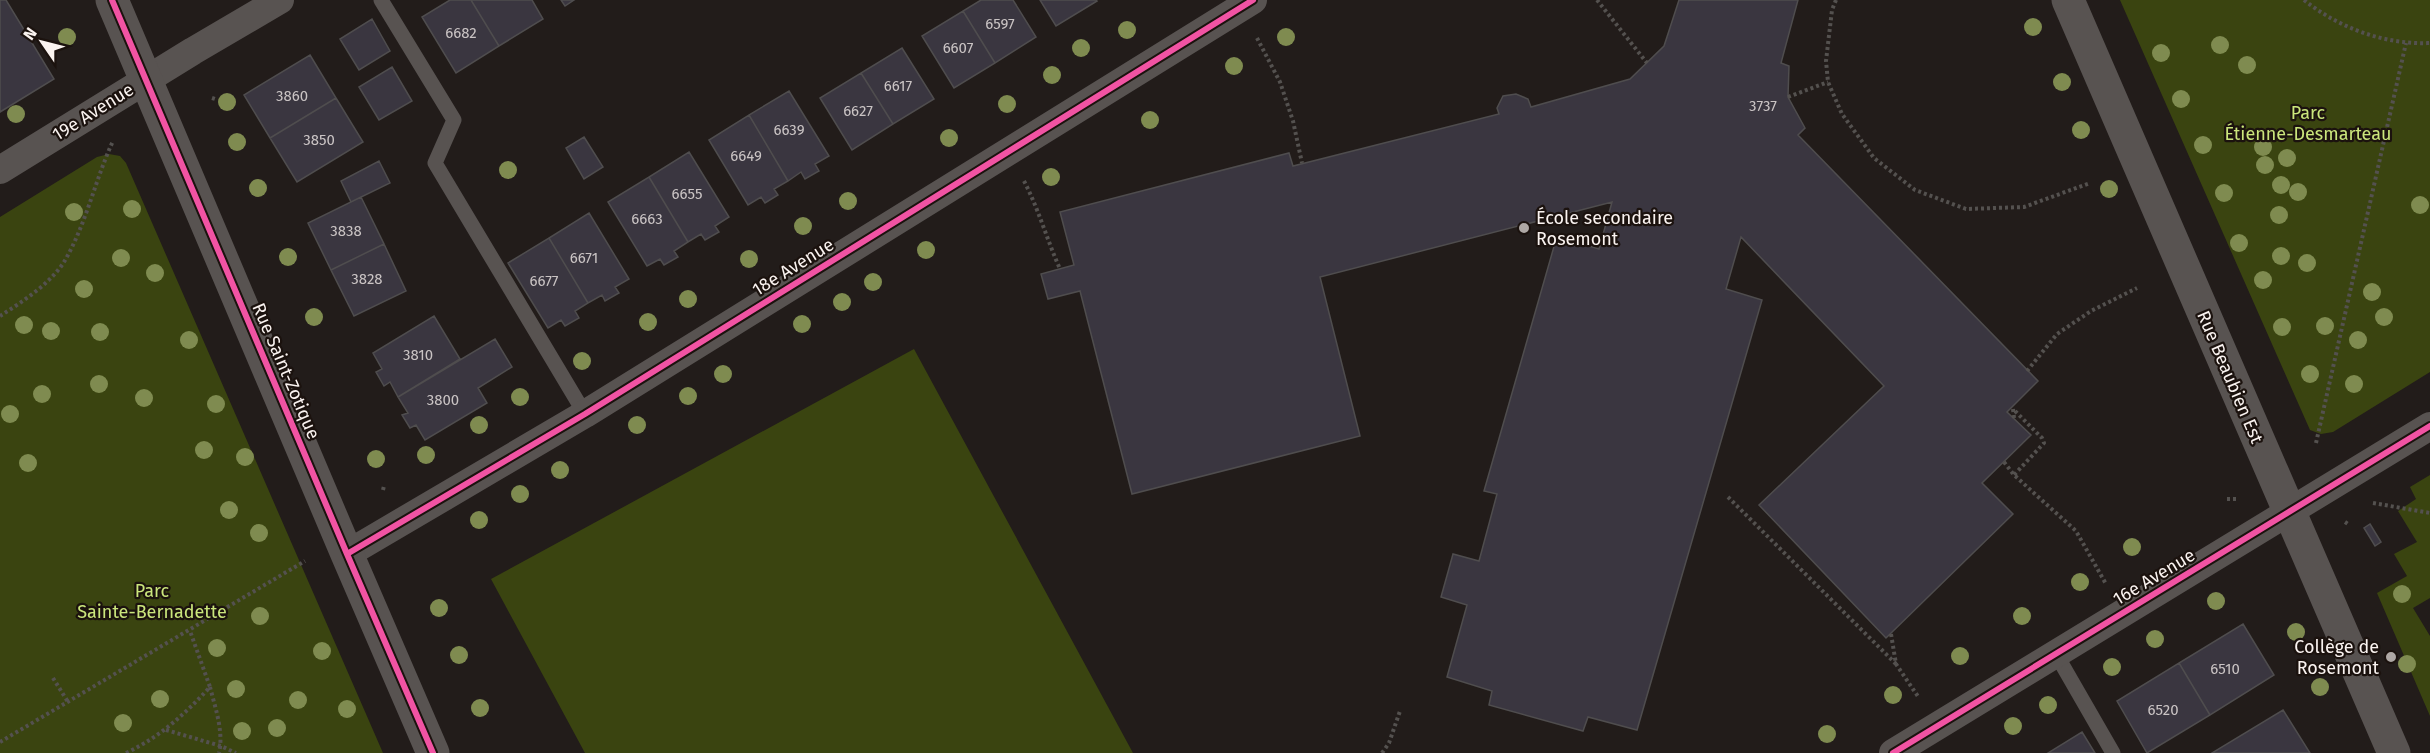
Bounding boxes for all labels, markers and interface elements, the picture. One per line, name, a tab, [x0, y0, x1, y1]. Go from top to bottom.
north arrow	[12, 12, 72, 72]
house number: 6597	[985, 15, 1015, 33]
text: N	[19, 24, 41, 43]
house number: 6682	[445, 24, 477, 42]
house number: 6607	[943, 39, 974, 57]
house number: 6617	[884, 77, 913, 95]
street label: 19e Avenue	[48, 78, 138, 146]
house number: 3860	[276, 87, 308, 105]
house number: 3737	[1749, 97, 1777, 115]
house number: 6627	[843, 102, 873, 120]
park label: Parc Étienne-Desmarteau	[2224, 102, 2392, 145]
house number: 6639	[773, 121, 805, 139]
house number: 3850	[303, 131, 335, 149]
house number: 6649	[730, 147, 762, 165]
house number: 6655	[672, 185, 702, 203]
place label: École secondaire Rosemont	[1536, 206, 1673, 250]
house number: 6663	[631, 210, 663, 228]
marker: École secondaire Rosemont	[1517, 221, 1531, 235]
house number: 3838	[330, 222, 362, 240]
street label: 18e Avenue	[748, 233, 838, 301]
house number: 6671	[570, 249, 598, 267]
house number: 3828	[351, 270, 383, 288]
house number: 6677	[530, 272, 559, 290]
street label: Rue Saint-Zotique	[247, 300, 325, 442]
street label: Rue Beaubien Est	[2192, 307, 2268, 447]
house number: 3810	[403, 346, 433, 364]
house number: 3800	[427, 391, 459, 409]
street label: 16e Avenue	[2109, 544, 2199, 610]
park label: Parc Sainte-Bernadette	[77, 580, 227, 623]
place label: Collège de Rosemont	[2294, 636, 2379, 679]
marker: Collège de Rosemont	[2384, 650, 2398, 664]
house number: 6510	[2210, 660, 2240, 678]
house number: 6520	[2147, 701, 2179, 719]

